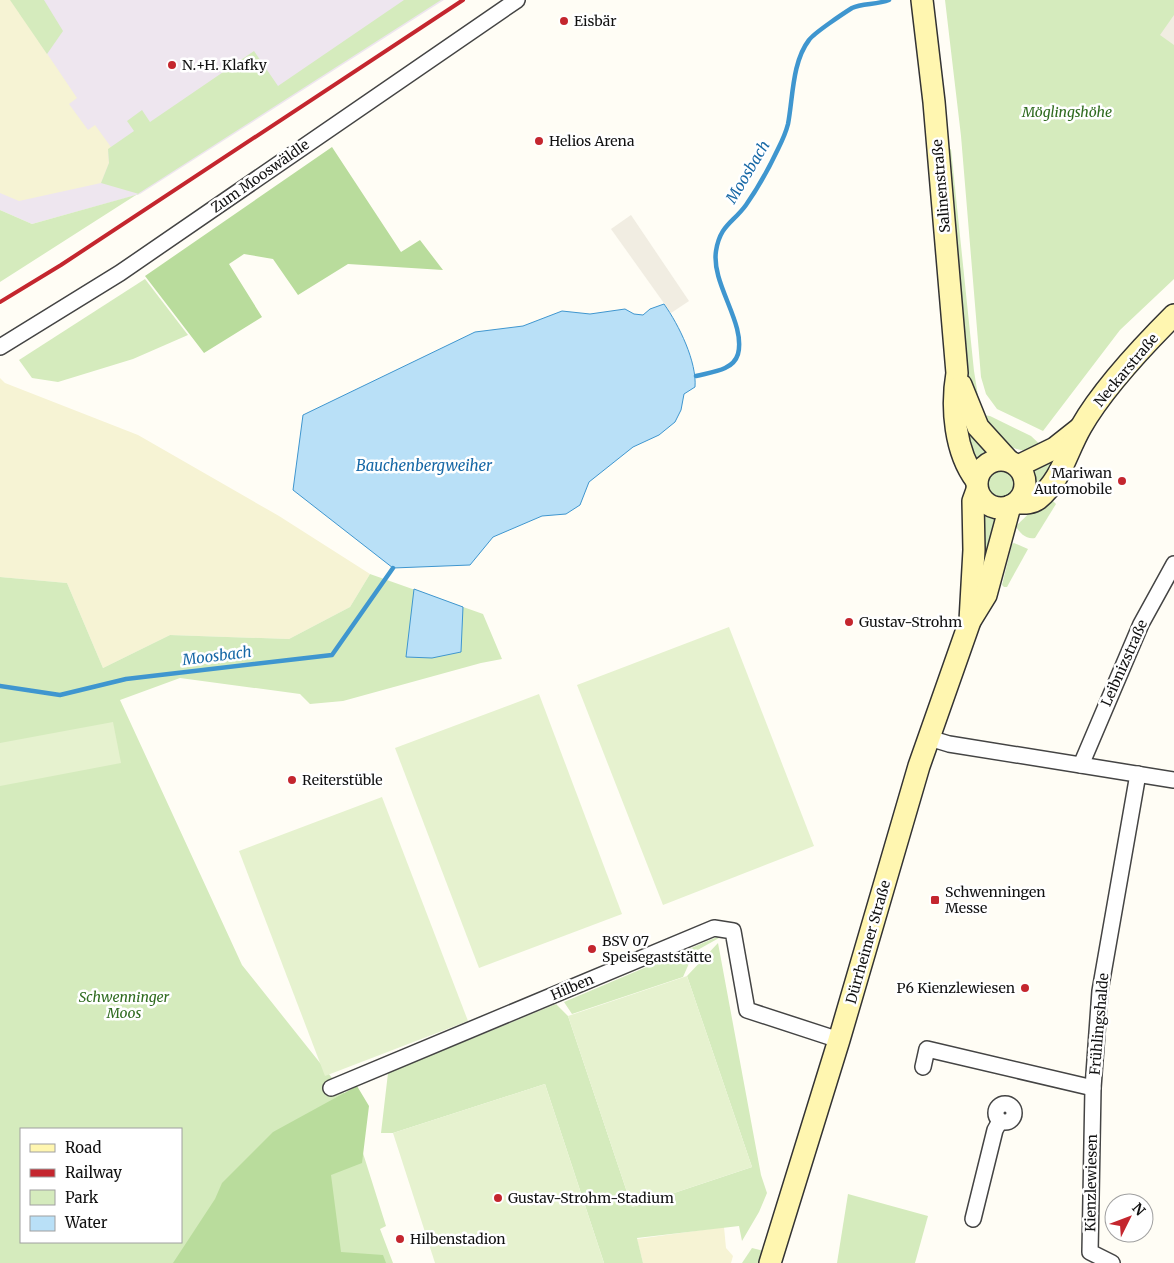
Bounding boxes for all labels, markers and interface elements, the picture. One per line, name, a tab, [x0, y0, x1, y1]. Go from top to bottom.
place label: Eisbär	[574, 12, 617, 30]
marker: Eisbär	[558, 15, 570, 27]
place label: N.+H. Klafky	[182, 56, 268, 74]
marker: N.+H. Klafky	[166, 59, 178, 71]
park label: Möglingshöhe	[1021, 103, 1112, 121]
place label: Helios Arena	[549, 132, 635, 150]
street label: Zum Mooswäldle	[207, 135, 313, 217]
marker: Helios Arena	[533, 135, 545, 147]
water label: Moosbach	[721, 137, 774, 207]
street label: Salinenstraße	[928, 139, 954, 233]
street label: Neckarstraße	[1090, 330, 1162, 410]
water label: Bauchenbergweiher	[356, 456, 493, 475]
place label: Mariwan Automobile	[1033, 464, 1112, 498]
marker: Mariwan Automobile	[1116, 475, 1128, 487]
place label: Gustav-Strohm	[859, 613, 962, 631]
marker: Gustav-Strohm	[843, 616, 855, 628]
street label: Leibnizstraße	[1097, 617, 1151, 709]
water label: Moosbach	[180, 642, 253, 669]
place label: Reiterstüble	[302, 771, 383, 789]
marker: Reiterstüble	[286, 774, 298, 786]
street label: Dürrheimer Straße	[842, 878, 894, 1006]
place label: Schwenningen Messe	[945, 883, 1046, 917]
marker: Schwenningen Messe	[929, 894, 941, 906]
place label: BSV 07 Speisegaststätte	[602, 932, 712, 966]
marker: BSV 07 Speisegaststätte	[586, 943, 598, 955]
street label: Hilben	[548, 970, 596, 1004]
street label: Frühlingshalde	[1086, 972, 1112, 1076]
place label: P6 Kienzlewiesen	[896, 979, 1015, 997]
marker: P6 Kienzlewiesen	[1019, 982, 1031, 994]
park label: Schwenninger Moos	[79, 988, 170, 1022]
legend	[20, 1128, 182, 1243]
street label: Kienzlewiesen	[1081, 1134, 1101, 1232]
text: Road	[65, 1138, 101, 1157]
text: Railway	[65, 1163, 122, 1182]
text: Park	[65, 1188, 99, 1207]
place label: Gustav-Strohm-Stadium	[508, 1189, 674, 1207]
marker: Gustav-Strohm-Stadium	[492, 1192, 504, 1204]
north arrow	[1104, 1193, 1154, 1243]
text: N	[1128, 1199, 1149, 1219]
text: Water	[64, 1213, 108, 1232]
place label: Hilbenstadion	[410, 1230, 506, 1248]
marker: Hilbenstadion	[394, 1233, 406, 1245]

